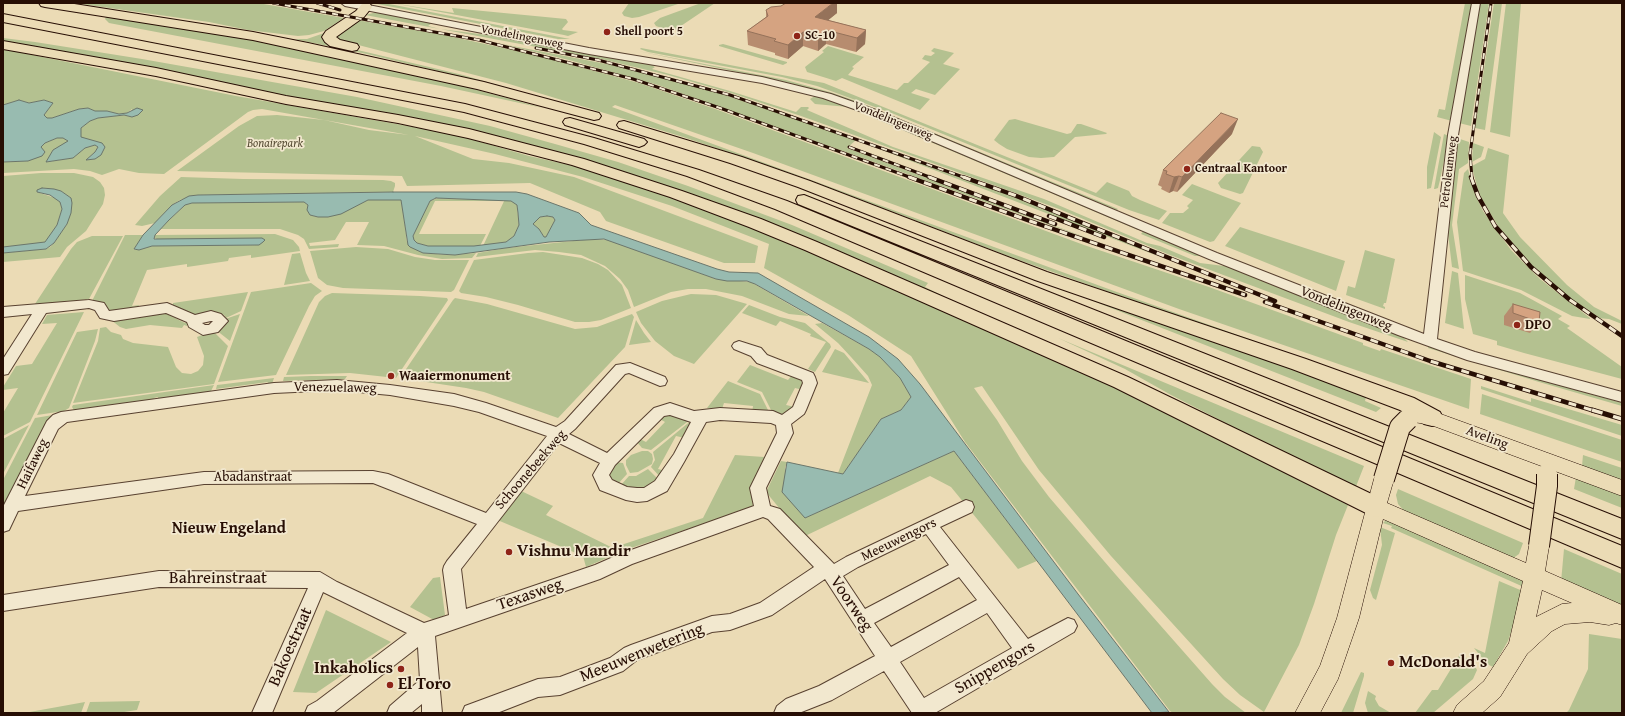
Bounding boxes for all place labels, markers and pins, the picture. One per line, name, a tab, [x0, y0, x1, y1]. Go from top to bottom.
place label: Shell poort 5	[615, 25, 683, 39]
marker: Shell poort 5	[602, 27, 612, 37]
place label: SC-10	[805, 29, 835, 43]
marker: SC-10	[792, 31, 802, 41]
place label: Centraal Kantoor	[1195, 162, 1287, 176]
marker: Centraal Kantoor	[1182, 164, 1192, 174]
place label: DPO	[1525, 317, 1551, 333]
marker: DPO	[1512, 320, 1522, 330]
place label: Waaiermonument	[399, 368, 511, 384]
marker: Waaiermonument	[386, 371, 396, 381]
place label: Vishnu Mandir	[517, 542, 631, 562]
marker: Vishnu Mandir	[504, 547, 514, 557]
place label: McDonald's	[1399, 653, 1487, 673]
marker: McDonald's	[1386, 658, 1396, 668]
place label: Inkaholics	[314, 659, 393, 679]
marker: Inkaholics	[396, 664, 406, 674]
place label: El Toro	[398, 675, 451, 695]
marker: El Toro	[385, 680, 395, 690]

